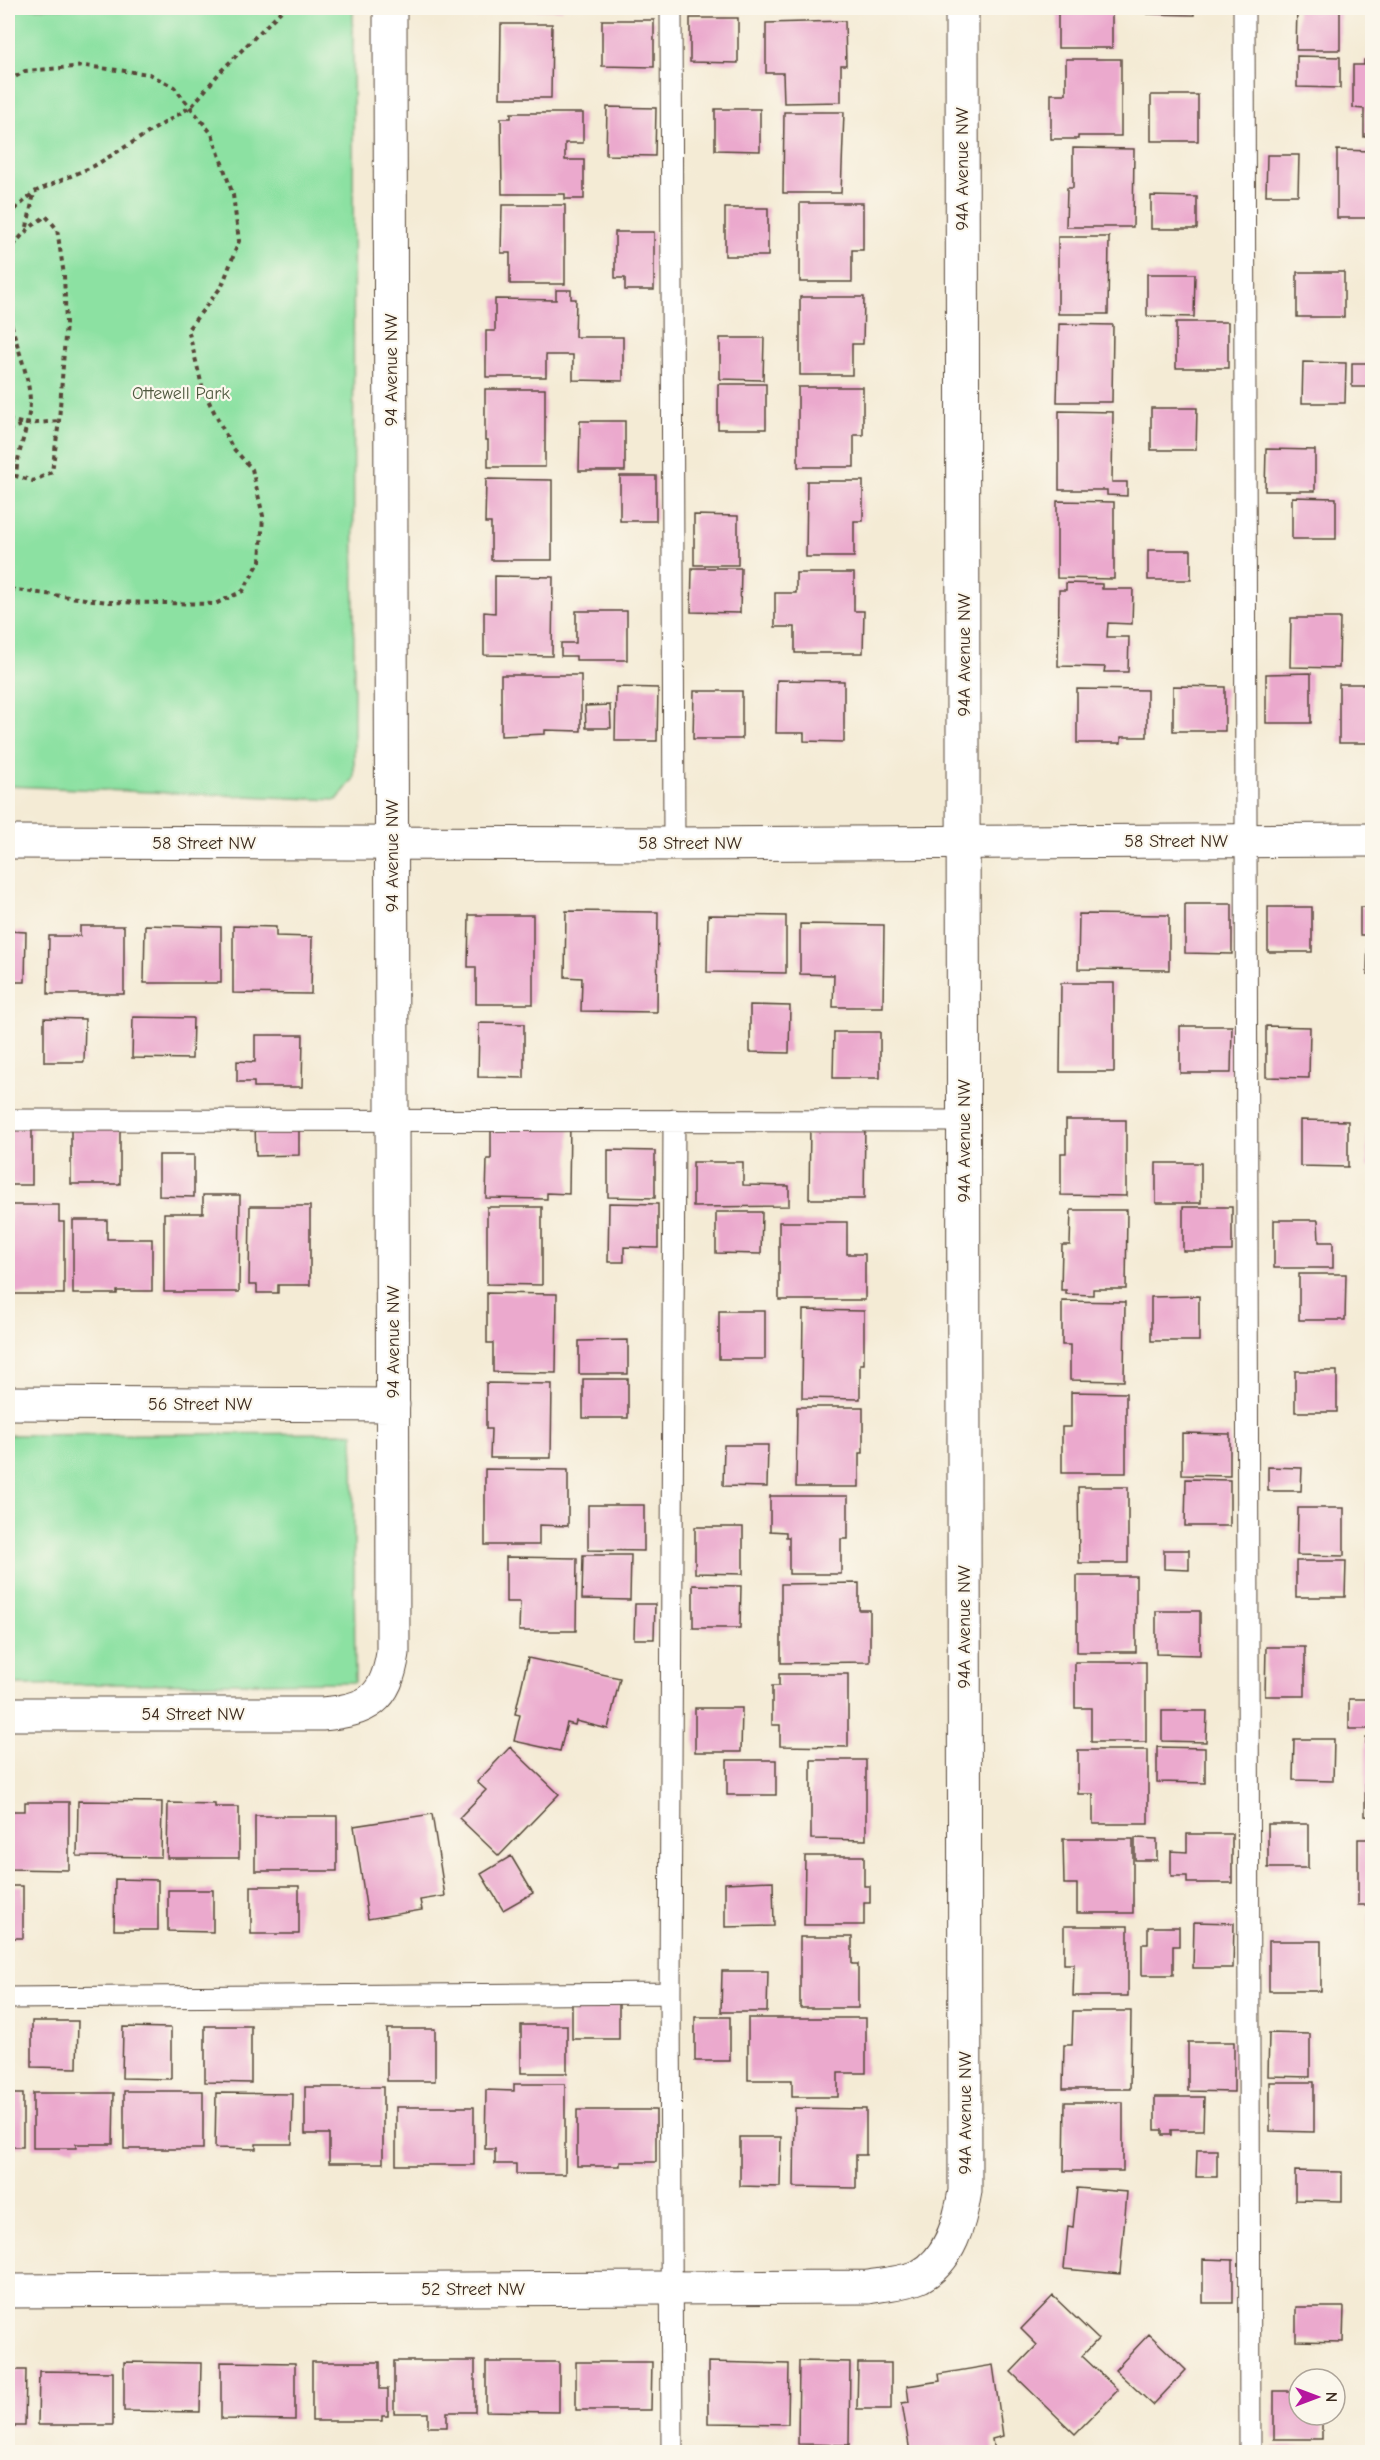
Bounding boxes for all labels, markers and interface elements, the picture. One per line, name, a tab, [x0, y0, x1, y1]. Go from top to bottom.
street label: 94A Avenue NW	[952, 107, 973, 231]
street label: 94 Avenue NW	[381, 313, 402, 426]
park label: Ottewell Park	[132, 383, 230, 404]
street label: 94A Avenue NW	[954, 593, 975, 717]
street label: 94 Avenue NW	[382, 799, 403, 912]
street label: 58 Street NW	[1124, 831, 1228, 852]
street label: 58 Street NW	[152, 833, 256, 854]
street label: 58 Street NW	[638, 833, 742, 854]
street label: 94A Avenue NW	[954, 1079, 975, 1203]
street label: 94 Avenue NW	[383, 1285, 404, 1398]
street label: 56 Street NW	[148, 1394, 252, 1415]
street label: 94A Avenue NW	[954, 1565, 975, 1689]
street label: 54 Street NW	[141, 1704, 245, 1725]
street label: 94A Avenue NW	[955, 2051, 976, 2175]
street label: 52 Street NW	[421, 2279, 525, 2300]
north arrow	[1287, 2367, 1347, 2427]
text: N	[1322, 2392, 1340, 2402]

